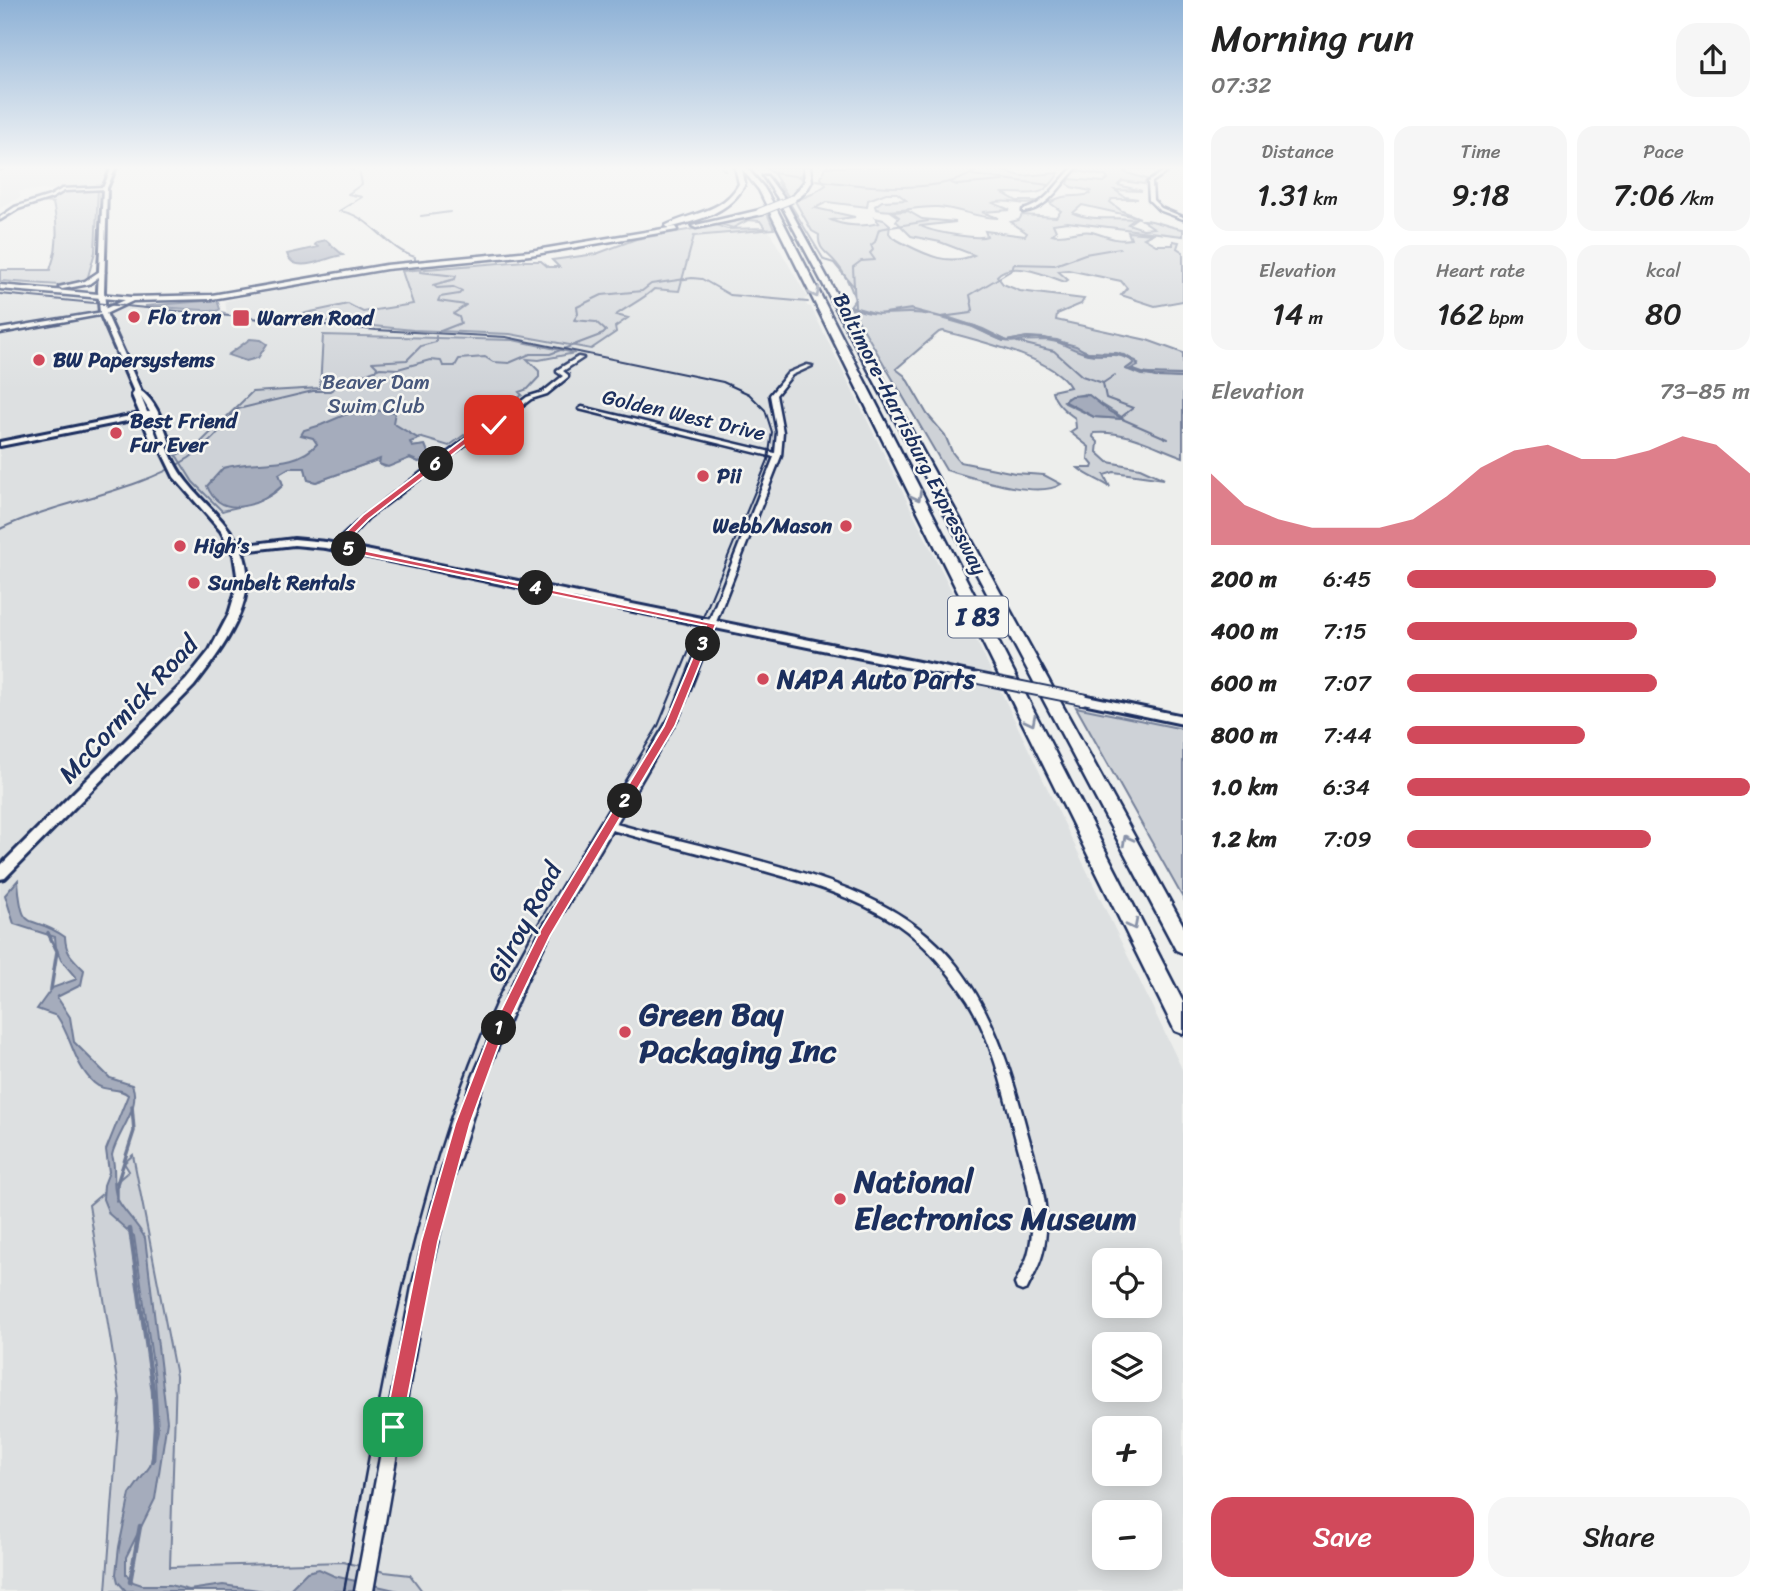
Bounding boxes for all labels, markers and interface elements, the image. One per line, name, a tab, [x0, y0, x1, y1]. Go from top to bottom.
text: Morning run	[1211, 5, 1414, 72]
button: share	[1676, 23, 1750, 97]
text: 07:32	[1211, 65, 1272, 106]
text: Distance	[1261, 135, 1334, 168]
text: Time	[1460, 135, 1501, 168]
text: Pace	[1643, 135, 1684, 168]
text: 1.31	[1257, 168, 1308, 222]
text: 9:18	[1451, 168, 1510, 222]
text: 7:06	[1613, 168, 1675, 222]
text: km	[1308, 182, 1338, 215]
text: /km	[1675, 182, 1714, 215]
text: Elevation	[1259, 254, 1336, 287]
text: Heart rate	[1436, 254, 1525, 287]
text: kcal	[1646, 254, 1681, 287]
one-way arrow	[807, 286, 821, 298]
street label: Baltimore-Harrisburg Expressway	[822, 286, 998, 582]
text: 14	[1272, 287, 1304, 341]
text: 162	[1437, 287, 1484, 341]
text: 80	[1645, 287, 1682, 341]
place label: Flo tron	[147, 298, 222, 336]
place label: Warren Road	[257, 299, 375, 337]
text: m	[1304, 301, 1323, 334]
text: bpm	[1484, 301, 1524, 334]
marker: Warren Road	[231, 308, 251, 328]
marker: Flo tron	[126, 309, 142, 325]
place label: BW Papersystems	[53, 341, 215, 379]
marker: BW Papersystems	[31, 352, 47, 368]
park label: Beaver Dam Swim Club	[322, 363, 430, 425]
text: Elevation	[1211, 371, 1304, 412]
text: 73–85 m	[1660, 371, 1750, 412]
street label: Golden West Drive	[599, 378, 770, 452]
pin	[464, 395, 524, 455]
place label: Best Friend Fur Ever	[129, 402, 239, 464]
icon: check	[475, 406, 513, 444]
marker: Best Friend Fur Ever	[108, 425, 124, 441]
pin: 6	[418, 447, 453, 482]
text: 6	[430, 447, 441, 480]
place label: Pii	[717, 457, 743, 495]
marker: Pii	[695, 468, 711, 484]
one-way arrow	[909, 489, 923, 502]
place label: Webb/Mason	[713, 507, 833, 545]
marker: Webb/Mason	[838, 518, 854, 534]
place label: High’s	[193, 527, 250, 565]
pin: 5	[332, 532, 366, 566]
text: 5	[343, 532, 354, 565]
marker: High’s	[172, 538, 188, 554]
text: 200 m	[1211, 559, 1277, 600]
text: 6:45	[1323, 559, 1371, 600]
place label: Sunbelt Rentals	[207, 564, 356, 602]
pin: 4	[518, 570, 554, 606]
text: 4	[530, 571, 541, 604]
marker: Sunbelt Rentals	[186, 575, 202, 591]
road number: I 83	[948, 596, 1008, 638]
text: 400 m	[1211, 611, 1278, 652]
text: 7:15	[1323, 611, 1367, 652]
street label: McCormick Road	[46, 622, 211, 794]
pin: 3	[686, 626, 720, 662]
text: 3	[697, 627, 708, 660]
place label: NAPA Auto Parts	[776, 656, 976, 702]
text: 600 m	[1211, 663, 1277, 704]
text: 7:07	[1323, 663, 1371, 704]
marker: NAPA Auto Parts	[755, 671, 771, 687]
one-way arrow	[1022, 714, 1036, 727]
text: 800 m	[1211, 715, 1278, 756]
text: 7:44	[1323, 715, 1372, 756]
text: 1.0 km	[1211, 767, 1278, 808]
text: 6:34	[1323, 767, 1370, 808]
pin: 2	[608, 784, 642, 818]
text: 2	[619, 784, 630, 817]
text: 1.2 km	[1211, 819, 1277, 860]
text: 7:09	[1323, 819, 1372, 860]
one-way arrow	[1122, 835, 1135, 848]
street label: Gilroy Road	[473, 852, 576, 990]
one-way arrow	[1125, 918, 1139, 930]
place label: Green Bay Packaging Inc	[639, 986, 837, 1080]
pin: 1	[482, 1010, 516, 1046]
text: 1	[494, 1011, 503, 1044]
marker: Green Bay Packaging Inc	[617, 1024, 633, 1040]
place label: National Electronics Museum	[853, 1153, 1137, 1247]
marker: National Electronics Museum	[832, 1191, 848, 1207]
map controls	[1092, 1248, 1162, 1570]
button: locate	[1092, 1248, 1162, 1318]
button: layers	[1092, 1332, 1162, 1402]
pin	[363, 1397, 423, 1457]
icon: arrive	[374, 1408, 412, 1446]
button: +	[1092, 1416, 1162, 1486]
button: Save	[1211, 1497, 1474, 1577]
button: Share	[1488, 1497, 1750, 1577]
button: −	[1092, 1500, 1162, 1570]

